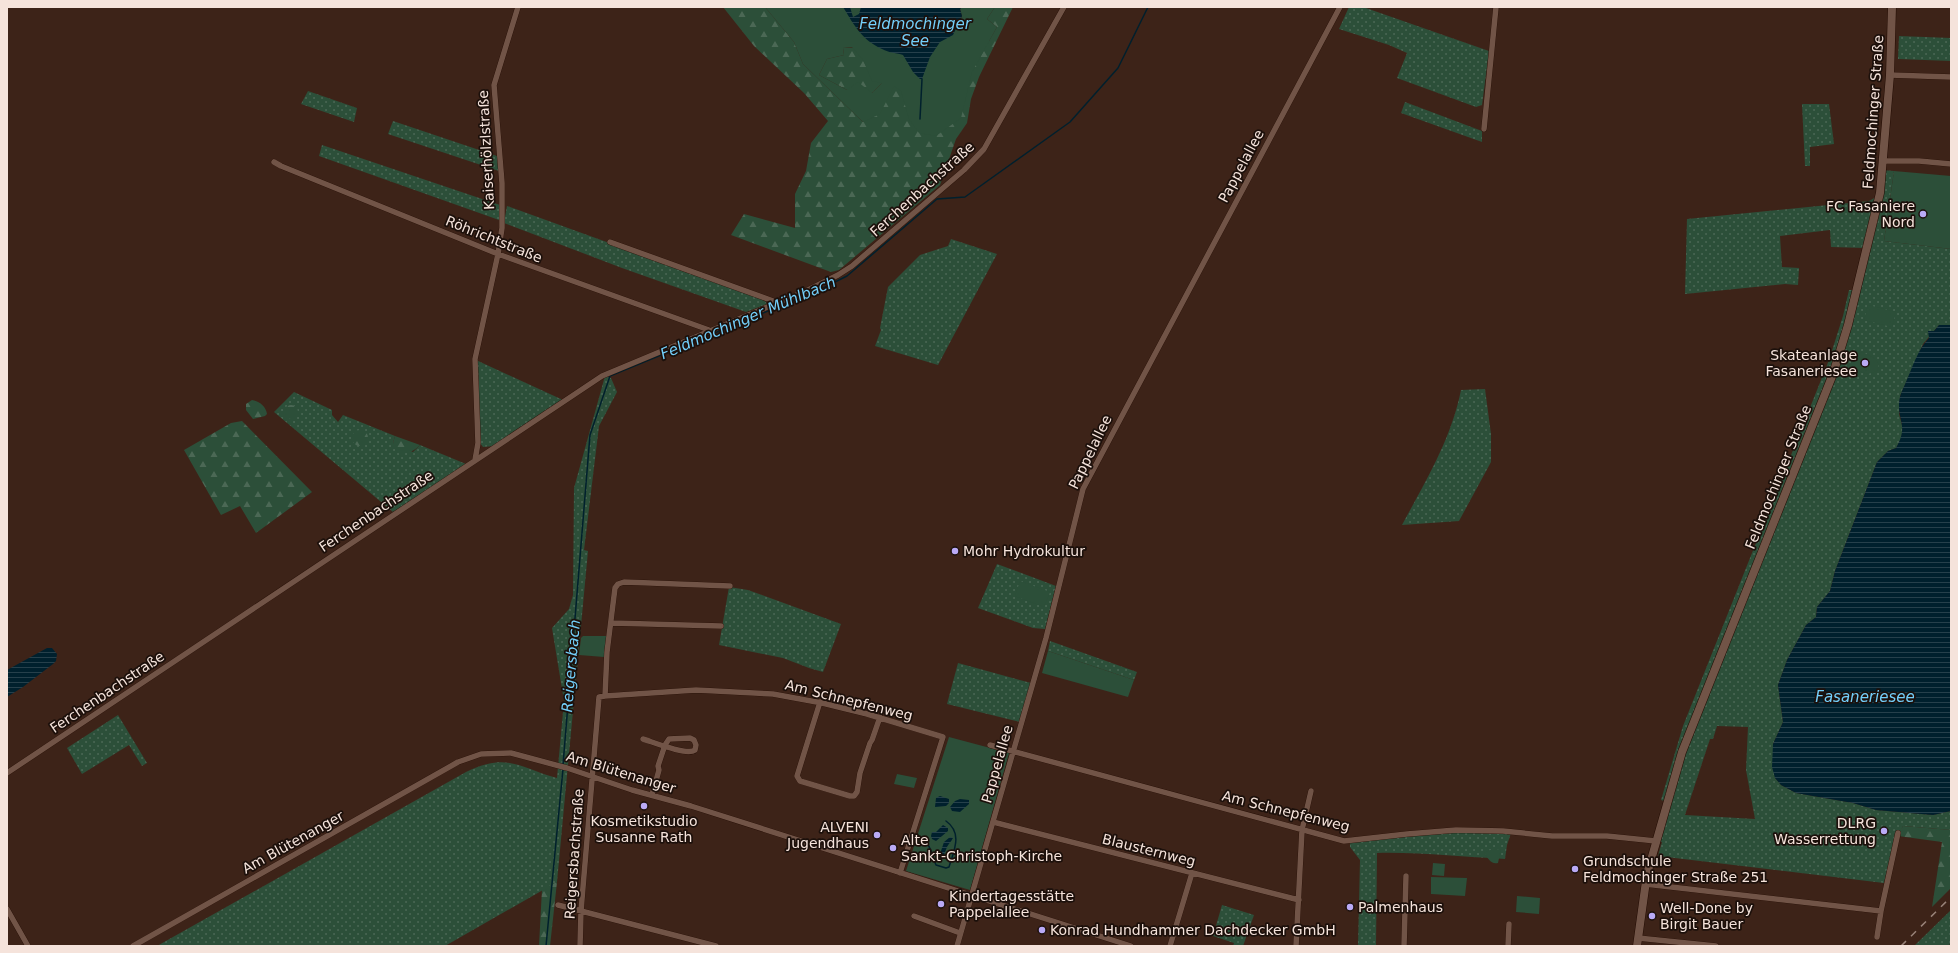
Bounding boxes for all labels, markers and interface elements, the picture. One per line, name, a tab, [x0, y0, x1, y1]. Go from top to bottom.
water label: Feldmochinger See	[859, 15, 972, 50]
street label: Feldmochinger Straße	[1860, 35, 1886, 189]
street label: Kaiserhölzlstraße	[475, 90, 497, 210]
street label: Pappelallee	[1215, 127, 1267, 205]
street label: Ferchenbachstraße	[867, 138, 977, 240]
place label: FC Fasaniere Nord	[1826, 198, 1915, 230]
marker: FC Fasaniere Nord	[1918, 209, 1928, 219]
street label: Röhrichtstraße	[443, 212, 545, 266]
water label: Feldmochinger Mühlbach	[657, 273, 839, 363]
place label: Skateanlage Fasaneriesee	[1766, 347, 1857, 379]
marker: Skateanlage Fasaneriesee	[1860, 358, 1870, 368]
street label: Feldmochinger Straße	[1742, 403, 1814, 551]
street label: Pappelallee	[1065, 412, 1115, 492]
street label: Ferchenbachstraße	[316, 467, 436, 555]
place label: Mohr Hydrokultur	[963, 543, 1085, 559]
marker: Mohr Hydrokultur	[950, 546, 960, 556]
water label: Reigersbach	[558, 619, 584, 713]
street label: Ferchenbachstraße	[47, 648, 167, 736]
street label: Am Schnepfenweg	[784, 676, 914, 724]
water label: Fasaneriesee	[1815, 688, 1915, 706]
street label: Pappelallee	[978, 723, 1016, 805]
street label: Am Blütenanger	[564, 748, 678, 796]
street label: Am Schnepfenweg	[1221, 787, 1351, 835]
street label: Reigersbachstraße	[561, 788, 587, 920]
marker: Kosmetikstudio Susanne Rath	[639, 801, 649, 811]
street label: Am Blütenanger	[239, 807, 347, 877]
place label: Kosmetikstudio Susanne Rath	[590, 813, 698, 845]
place label: DLRG Wasserrettung	[1774, 815, 1876, 847]
place label: ALVENI Jugendhaus	[786, 819, 869, 851]
marker: DLRG Wasserrettung	[1879, 826, 1889, 836]
marker: ALVENI Jugendhaus	[872, 830, 882, 840]
street label: Blausternweg	[1101, 831, 1197, 869]
place label: Alte Sankt-Christoph-Kirche	[901, 832, 1062, 864]
marker: Alte Sankt-Christoph-Kirche	[888, 843, 898, 853]
place label: Grundschule Feldmochinger Straße 251	[1583, 853, 1768, 885]
marker: Grundschule Feldmochinger Straße 251	[1570, 864, 1580, 874]
place label: Kindertagesstätte Pappelallee	[949, 888, 1074, 920]
marker: Kindertagesstätte Pappelallee	[936, 899, 946, 909]
place label: Palmenhaus	[1358, 899, 1443, 915]
place label: Well-Done by Birgit Bauer	[1660, 900, 1753, 932]
marker: Palmenhaus	[1345, 902, 1355, 912]
marker: Well-Done by Birgit Bauer	[1647, 911, 1657, 921]
place label: Konrad Hundhammer Dachdecker GmbH	[1050, 922, 1336, 938]
marker: Konrad Hundhammer Dachdecker GmbH	[1037, 925, 1047, 935]

